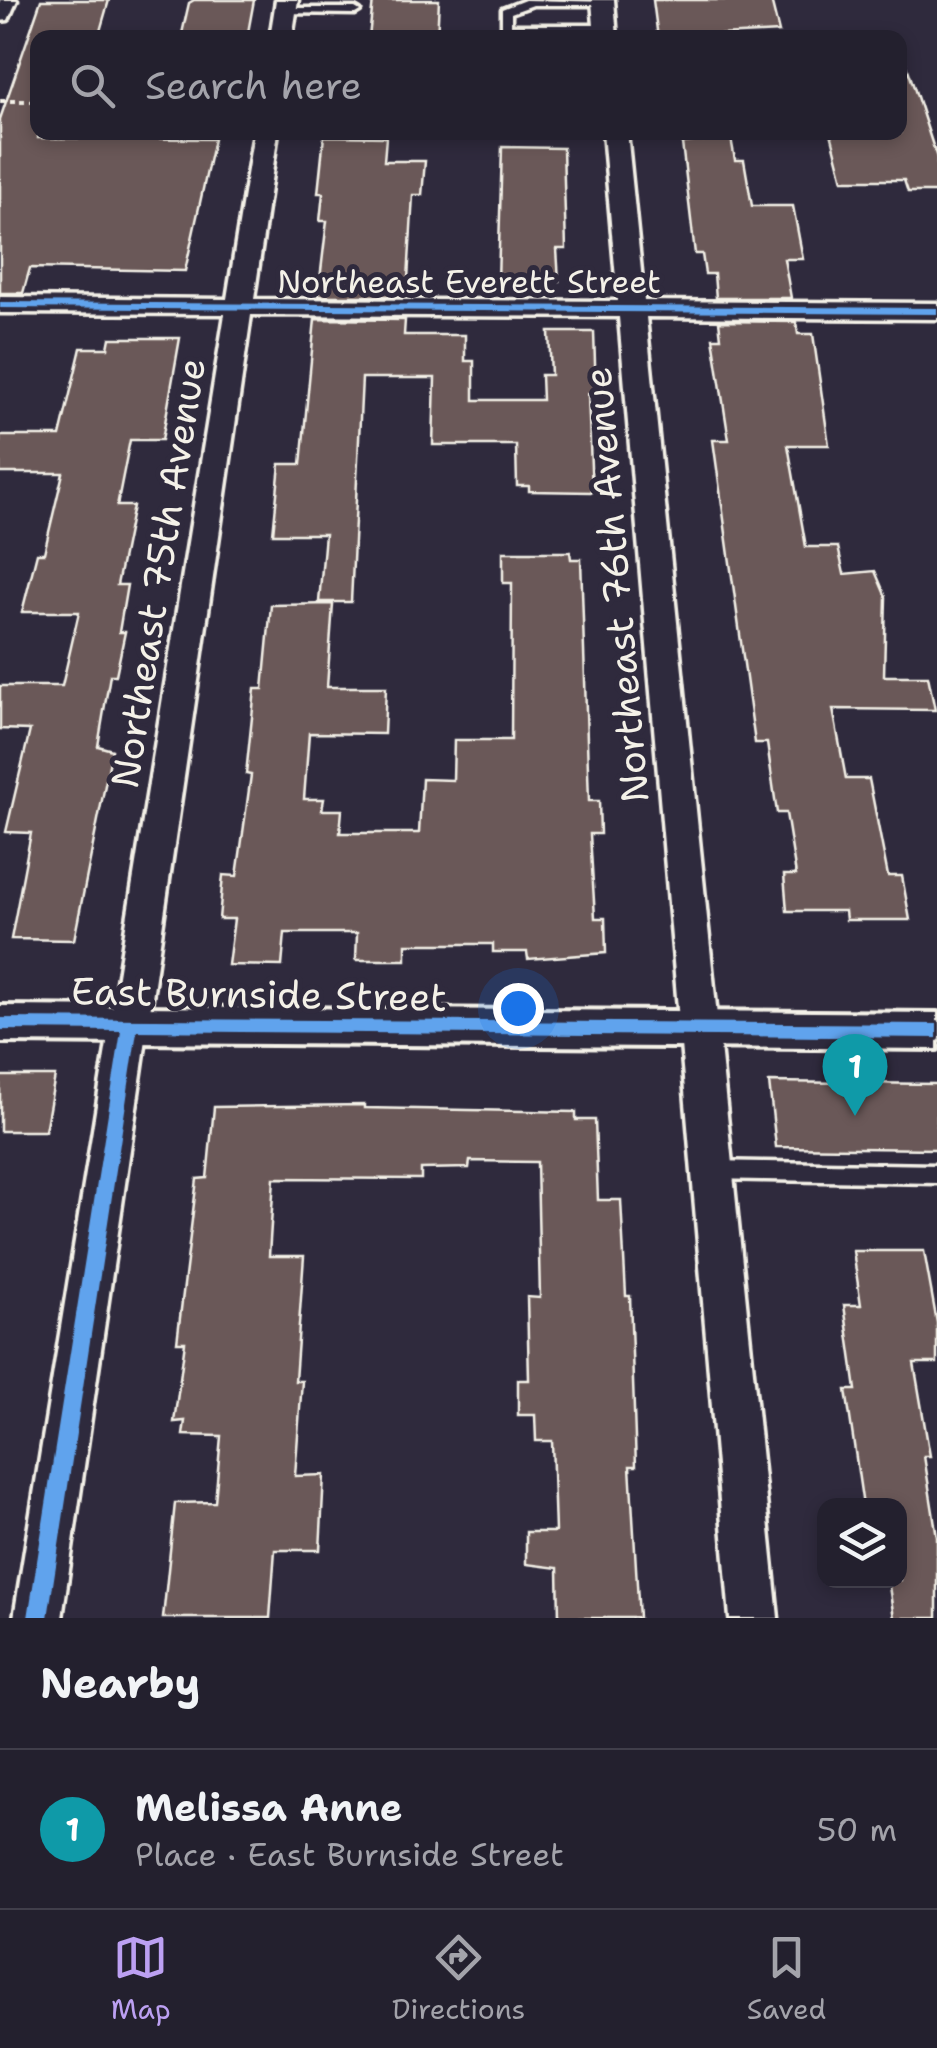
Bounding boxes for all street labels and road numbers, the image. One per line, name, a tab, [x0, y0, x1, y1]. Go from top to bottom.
street label: Northeast Everett Street	[277, 260, 661, 303]
street label: Northeast 75th Avenue	[99, 354, 217, 792]
street label: Northeast 76th Avenue	[572, 365, 660, 805]
street label: East Burnside Street	[71, 965, 447, 1023]

